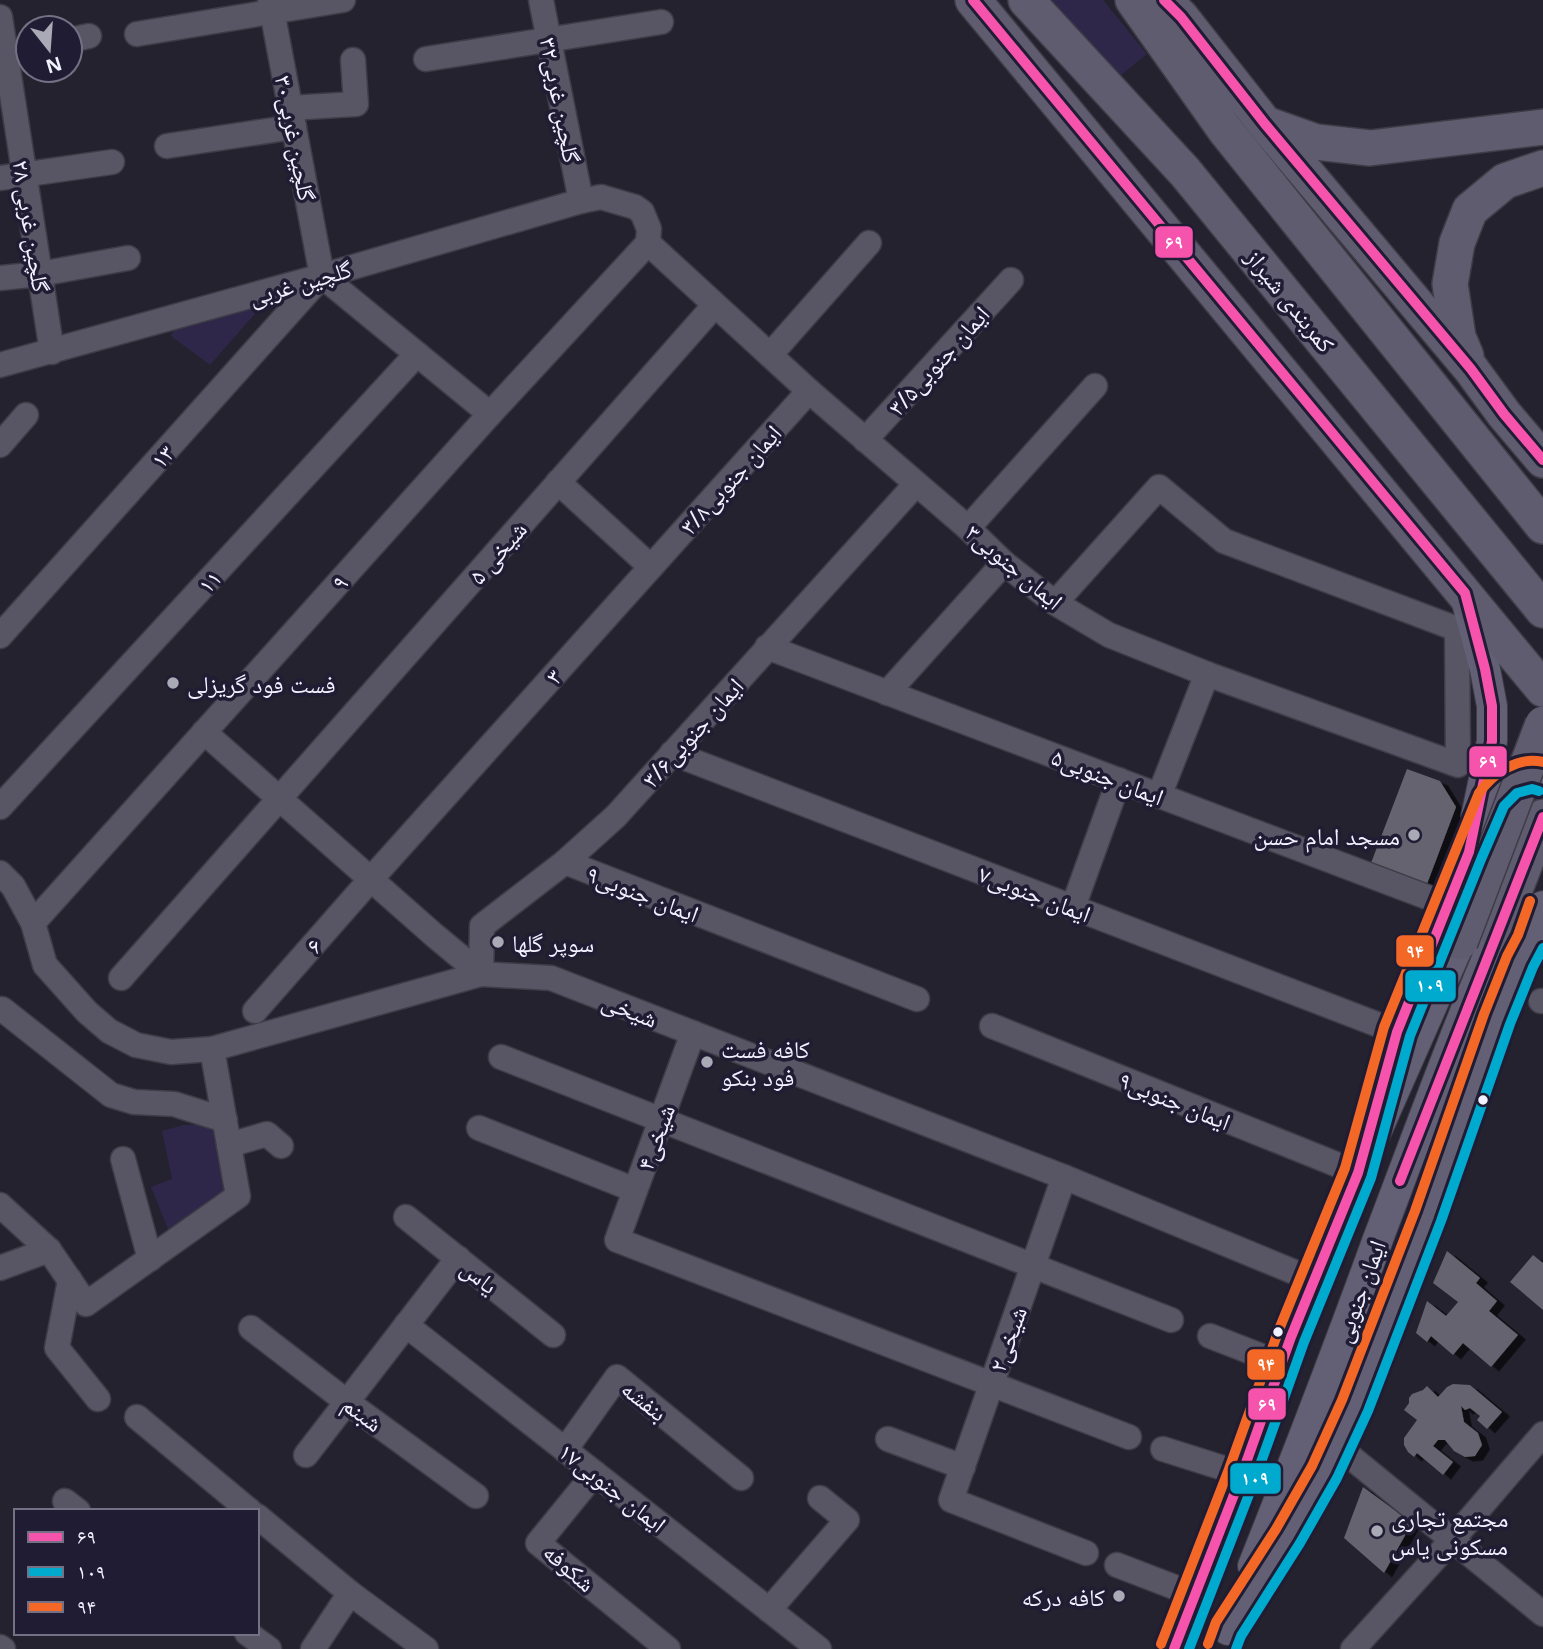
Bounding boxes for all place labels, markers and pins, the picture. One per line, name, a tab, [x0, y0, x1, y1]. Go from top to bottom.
place label: فست فود گریزلی	[187, 667, 336, 700]
marker: فست فود گریزلی	[165, 675, 181, 691]
place label: مسجد امام حسن	[1254, 819, 1400, 853]
marker: مسجد امام حسن	[1406, 827, 1422, 843]
place label: سوپر گلها	[512, 926, 594, 959]
marker: سوپر گلها	[490, 934, 506, 950]
place label: کافه فست فود بنکو	[721, 1032, 810, 1093]
marker: کافه فست فود بنکو	[699, 1054, 715, 1070]
unlabelled marker	[1476, 1093, 1490, 1107]
unlabelled marker	[1271, 1325, 1285, 1339]
place label: مجتمع تجاری مسکونی یاس	[1391, 1501, 1509, 1562]
marker: مجتمع تجاری مسکونی یاس	[1369, 1523, 1385, 1539]
place label: کافه درکه	[1022, 1580, 1105, 1613]
marker: کافه درکه	[1111, 1588, 1127, 1604]

